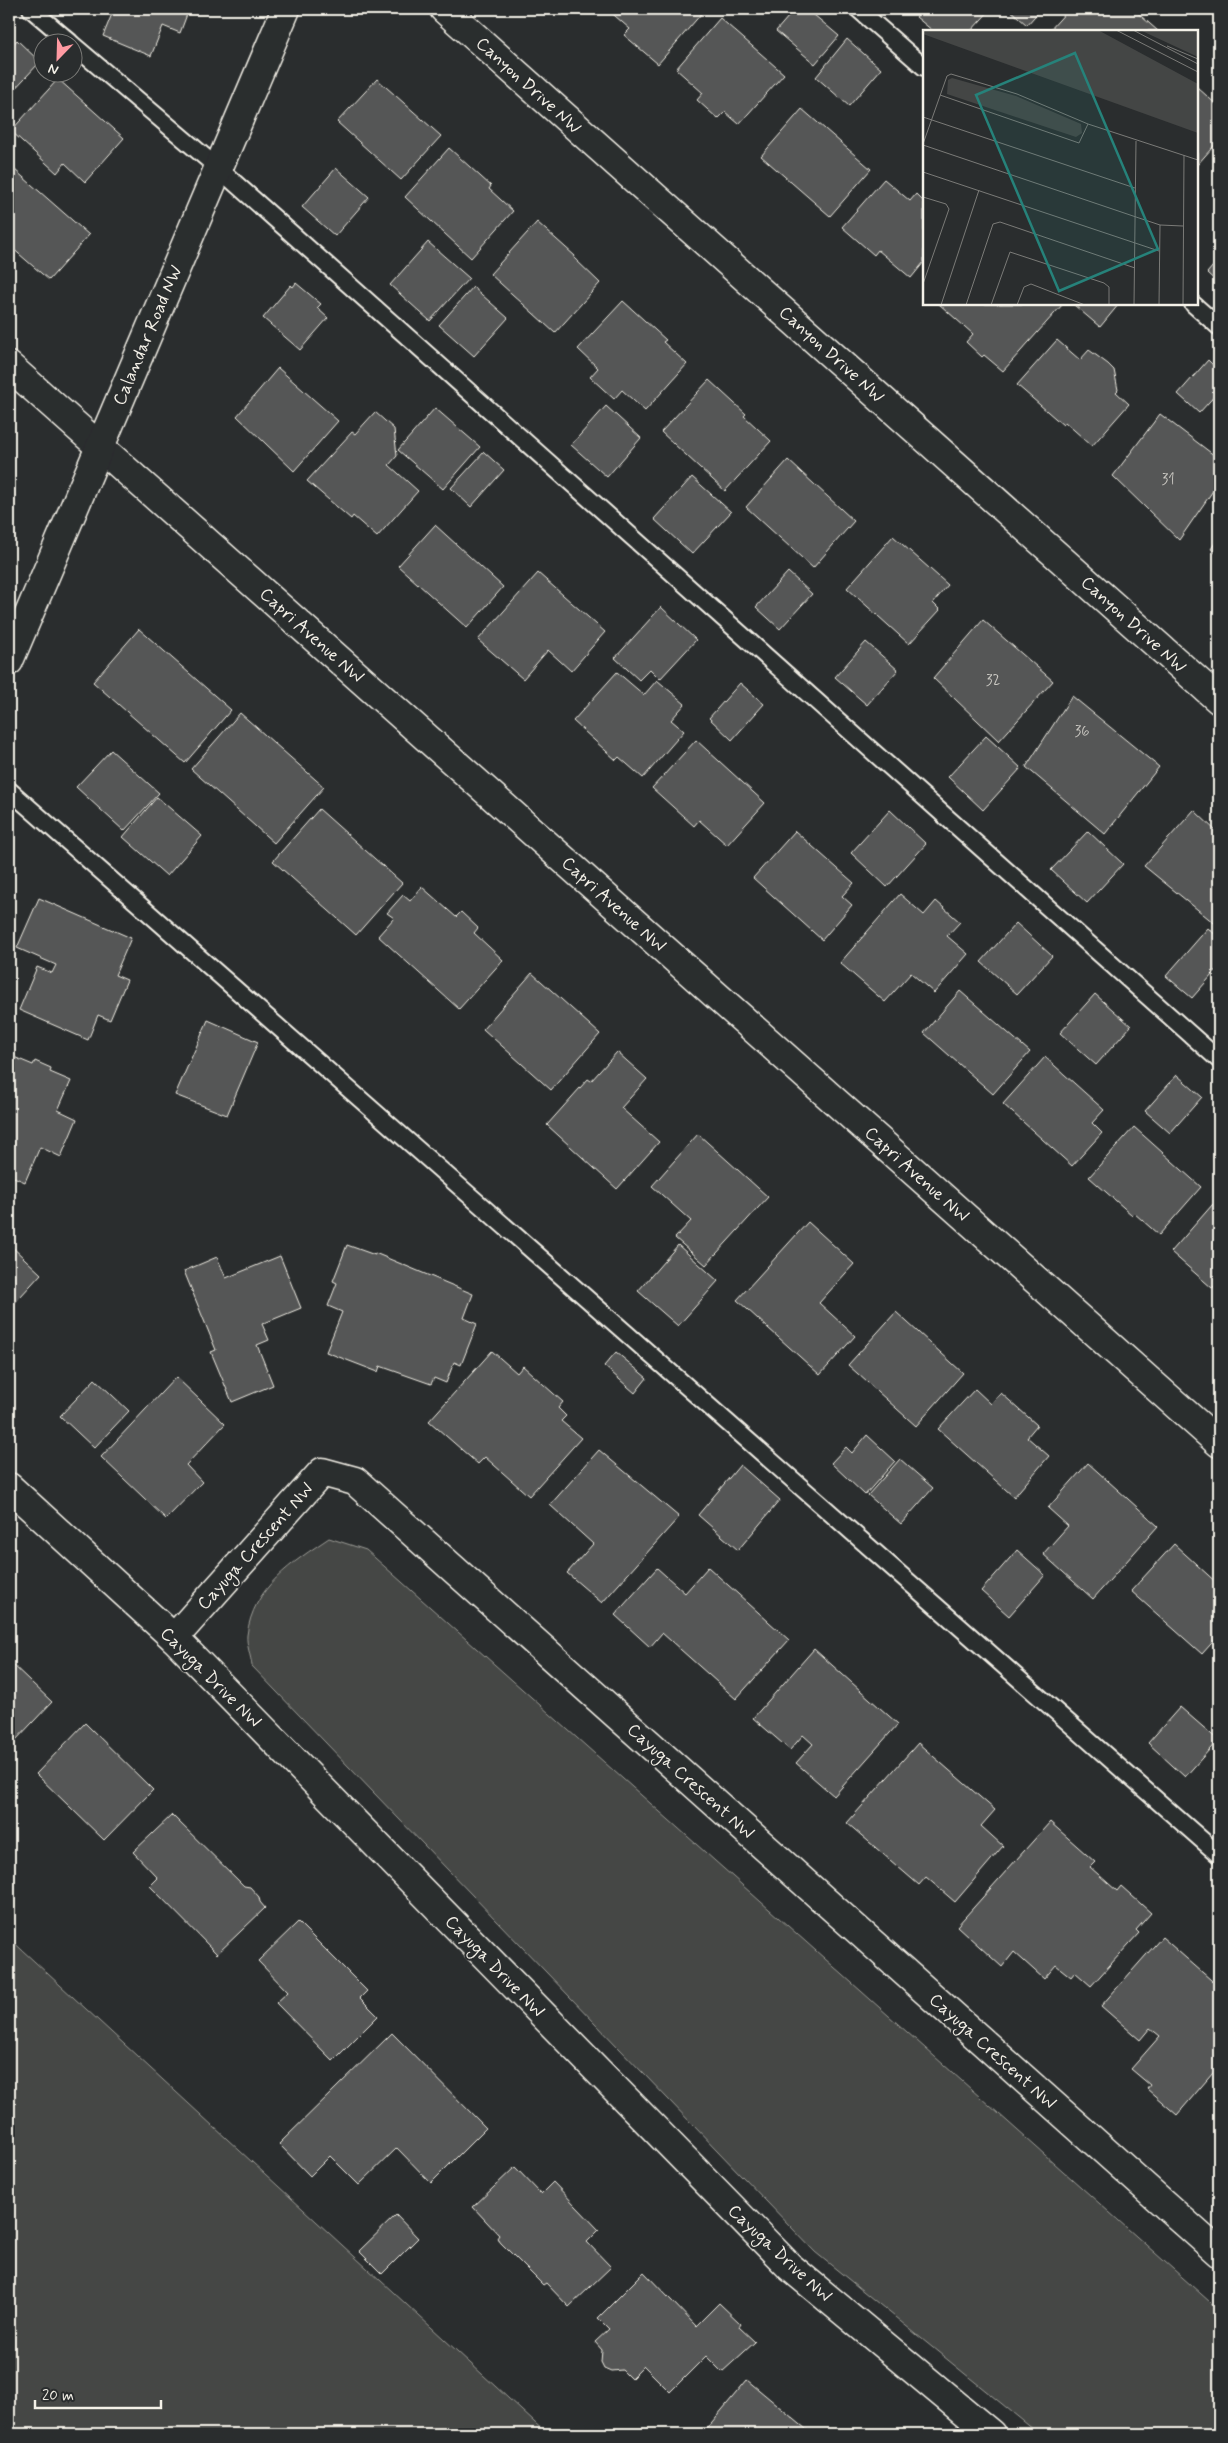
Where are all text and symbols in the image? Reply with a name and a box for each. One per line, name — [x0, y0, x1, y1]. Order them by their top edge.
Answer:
inset map — [923, 30, 1198, 305]
north arrow — [32, 32, 82, 82]
street label: Canyon Drive NW — [470, 32, 586, 140]
text: N — [46, 59, 61, 79]
street label: Calandar Road NW — [108, 262, 188, 409]
street label: Canyon Drive NW — [773, 301, 889, 409]
house number: 31 — [1161, 470, 1175, 490]
street label: Canyon Drive NW — [1075, 571, 1191, 679]
street label: Capri Avenue NW — [254, 582, 369, 689]
house number: 32 — [986, 671, 1000, 691]
house number: 36 — [1074, 722, 1090, 742]
street label: Capri Avenue NW — [556, 851, 671, 958]
street label: Capri Avenue NW — [859, 1121, 974, 1228]
street label: Cayuga Crescent NW — [192, 1478, 320, 1616]
street label: Cayuga Drive NW — [154, 1622, 266, 1734]
street label: Cayuga Crescent NW — [621, 1718, 759, 1846]
street label: Cayuga Drive NW — [438, 1910, 549, 2024]
street label: Cayuga Crescent NW — [923, 1988, 1061, 2116]
street label: Cayuga Drive NW — [722, 2199, 836, 2309]
scale bar — [35, 2378, 161, 2410]
text: 20 m — [42, 2386, 74, 2406]

